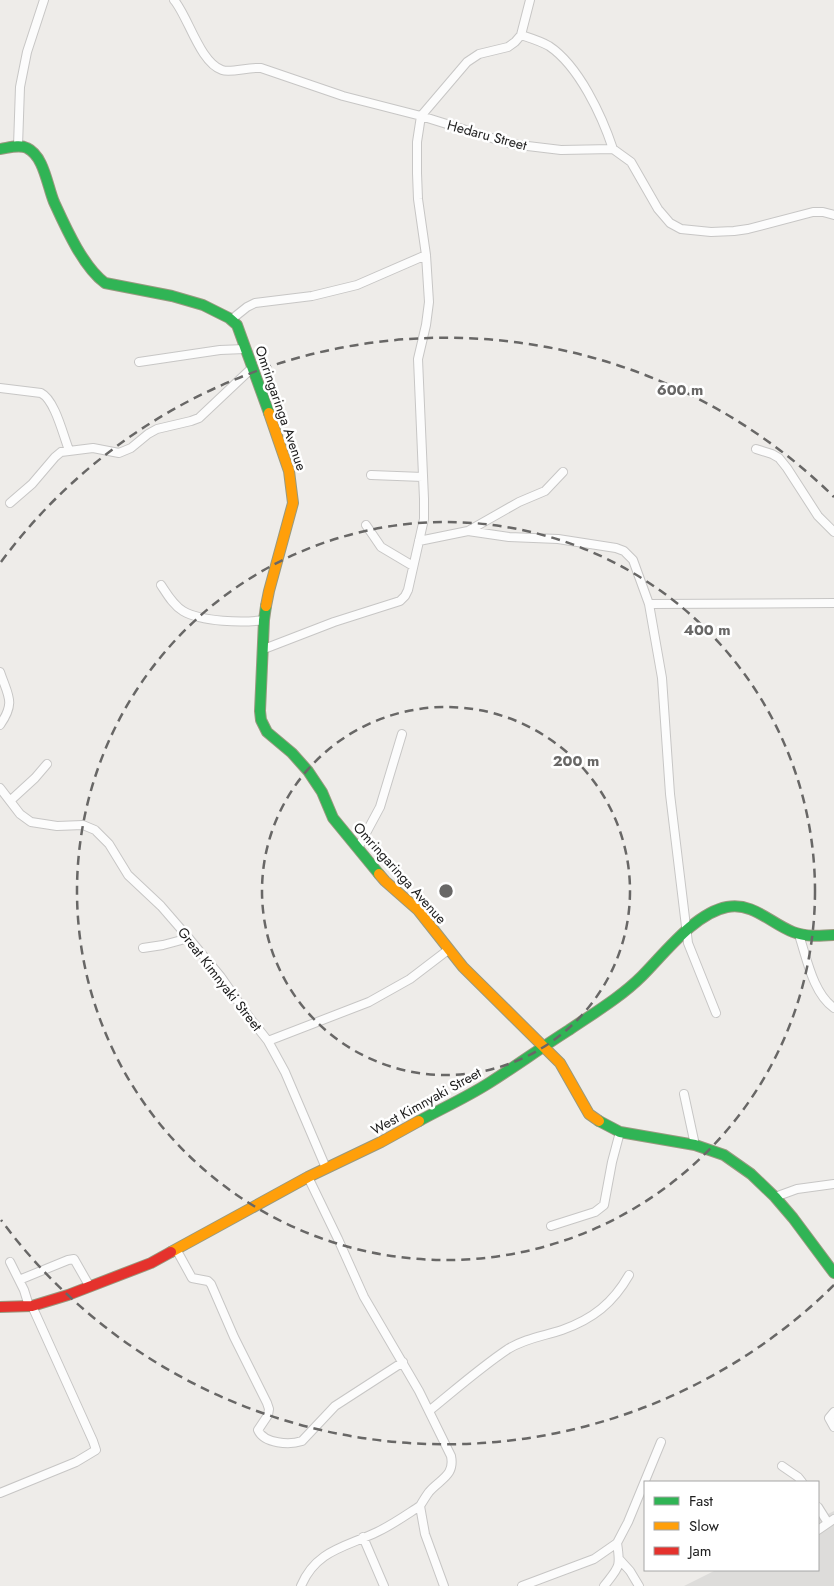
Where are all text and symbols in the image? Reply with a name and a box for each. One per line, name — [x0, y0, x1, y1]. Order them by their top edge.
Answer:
street label: Hedaru Street — [445, 115, 530, 155]
street label: Omringaringa Avenue — [250, 343, 312, 473]
text: 600 m — [657, 379, 703, 401]
text: 400 m — [683, 619, 731, 641]
text: 200 m — [553, 750, 599, 772]
street label: Omringaringa Avenue — [349, 818, 451, 928]
centre of rings — [437, 882, 455, 900]
street label: Great Kimnyaki Street — [173, 923, 267, 1036]
street label: West Kimnyaki Street — [367, 1062, 485, 1140]
legend — [644, 1481, 819, 1571]
text: Fast — [689, 1490, 713, 1512]
text: Slow — [689, 1515, 720, 1537]
text: Jam — [687, 1540, 712, 1562]

